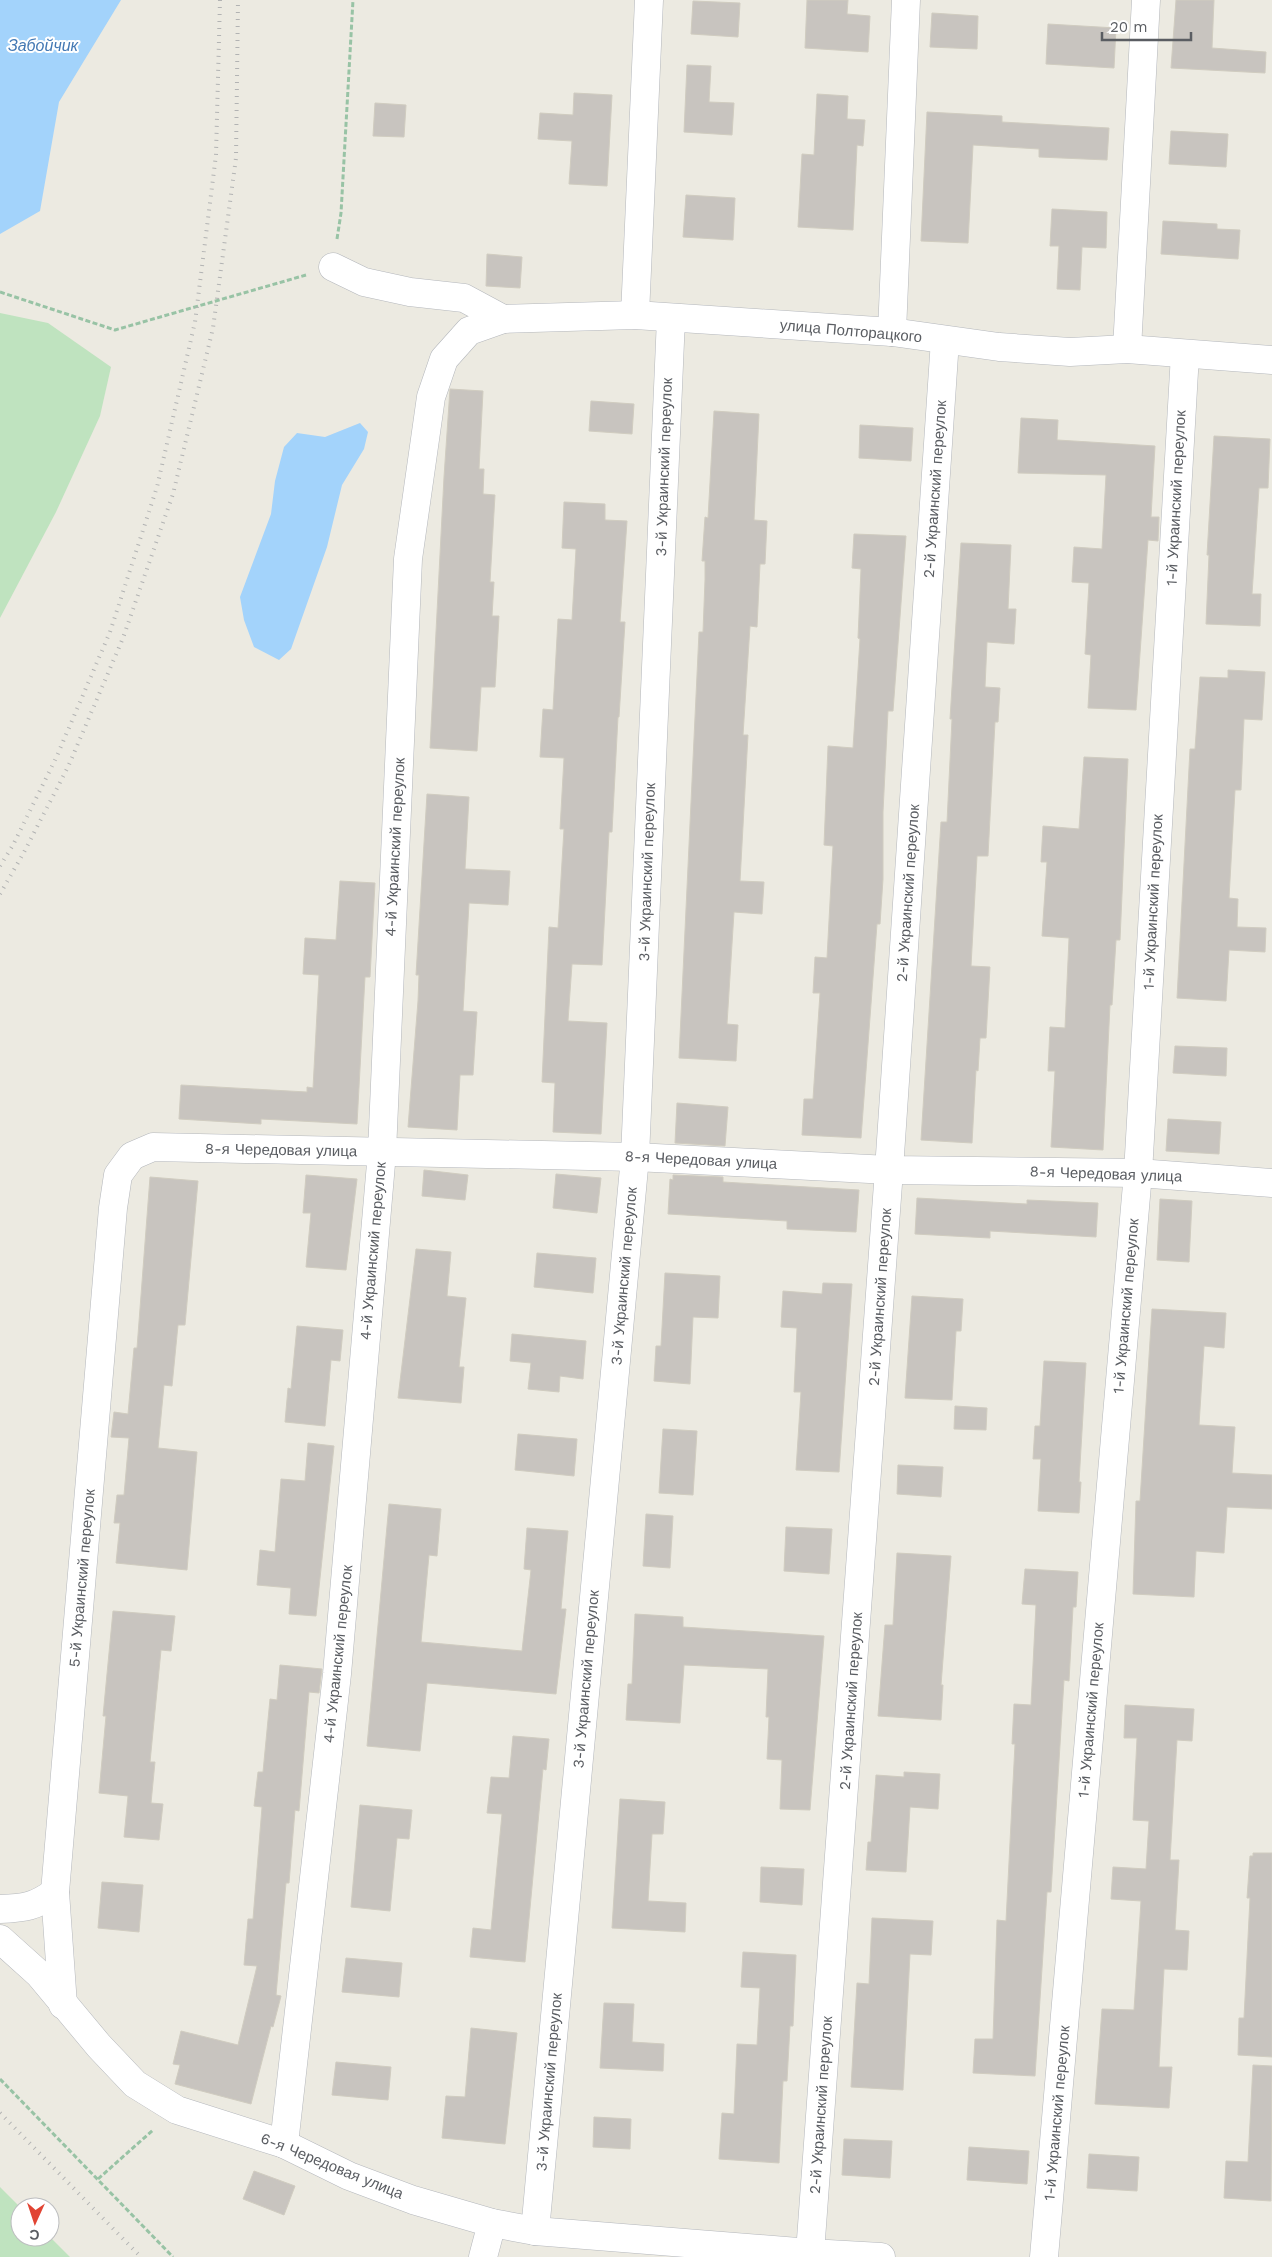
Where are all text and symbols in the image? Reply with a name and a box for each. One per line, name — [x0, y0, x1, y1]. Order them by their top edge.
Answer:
scale bar — [1102, 10, 1191, 42]
text: 20 m — [1110, 18, 1148, 36]
water label: Забойчик — [8, 36, 80, 55]
street label: улица Полторацкого — [779, 316, 923, 346]
street label: 3-й Украинский переулок — [652, 377, 676, 557]
street label: 2-й Украинский переулок — [920, 399, 950, 579]
street label: 1-й Украинский переулок — [1162, 409, 1190, 586]
street label: 4-й Украинский переулок — [381, 757, 409, 937]
street label: 3-й Украинский переулок — [635, 782, 659, 962]
street label: 2-й Украинский переулок — [893, 803, 923, 983]
street label: 1-й Украинский переулок — [1139, 813, 1167, 990]
street label: 8-я Чередовая улица — [205, 1140, 358, 1160]
street label: 8-я Чередовая улица — [624, 1147, 778, 1173]
street label: 4-й Украинский переулок — [356, 1161, 390, 1341]
street label: 8-я Чередовая улица — [1029, 1162, 1183, 1186]
street label: 3-й Украинский переулок — [607, 1186, 641, 1366]
street label: 2-й Украинский переулок — [865, 1207, 895, 1387]
street label: 1-й Украинский переулок — [1109, 1217, 1143, 1394]
street label: 5-й Украинский переулок — [65, 1488, 99, 1668]
street label: 4-й Украинский переулок — [320, 1564, 356, 1744]
street label: 3-й Украинский переулок — [569, 1589, 603, 1769]
street label: 2-й Украинский переулок — [836, 1611, 866, 1791]
street label: 1-й Украинский переулок — [1074, 1621, 1108, 1798]
street label: 3-й Украинский переулок — [532, 1992, 566, 2172]
street label: 2-й Украинский переулок — [806, 2015, 836, 2195]
street label: 1-й Украинский переулок — [1040, 2024, 1074, 2201]
street label: 6-я Чередовая улица — [258, 2129, 407, 2203]
north arrow — [10, 2197, 60, 2247]
text: С — [29, 2227, 40, 2243]

